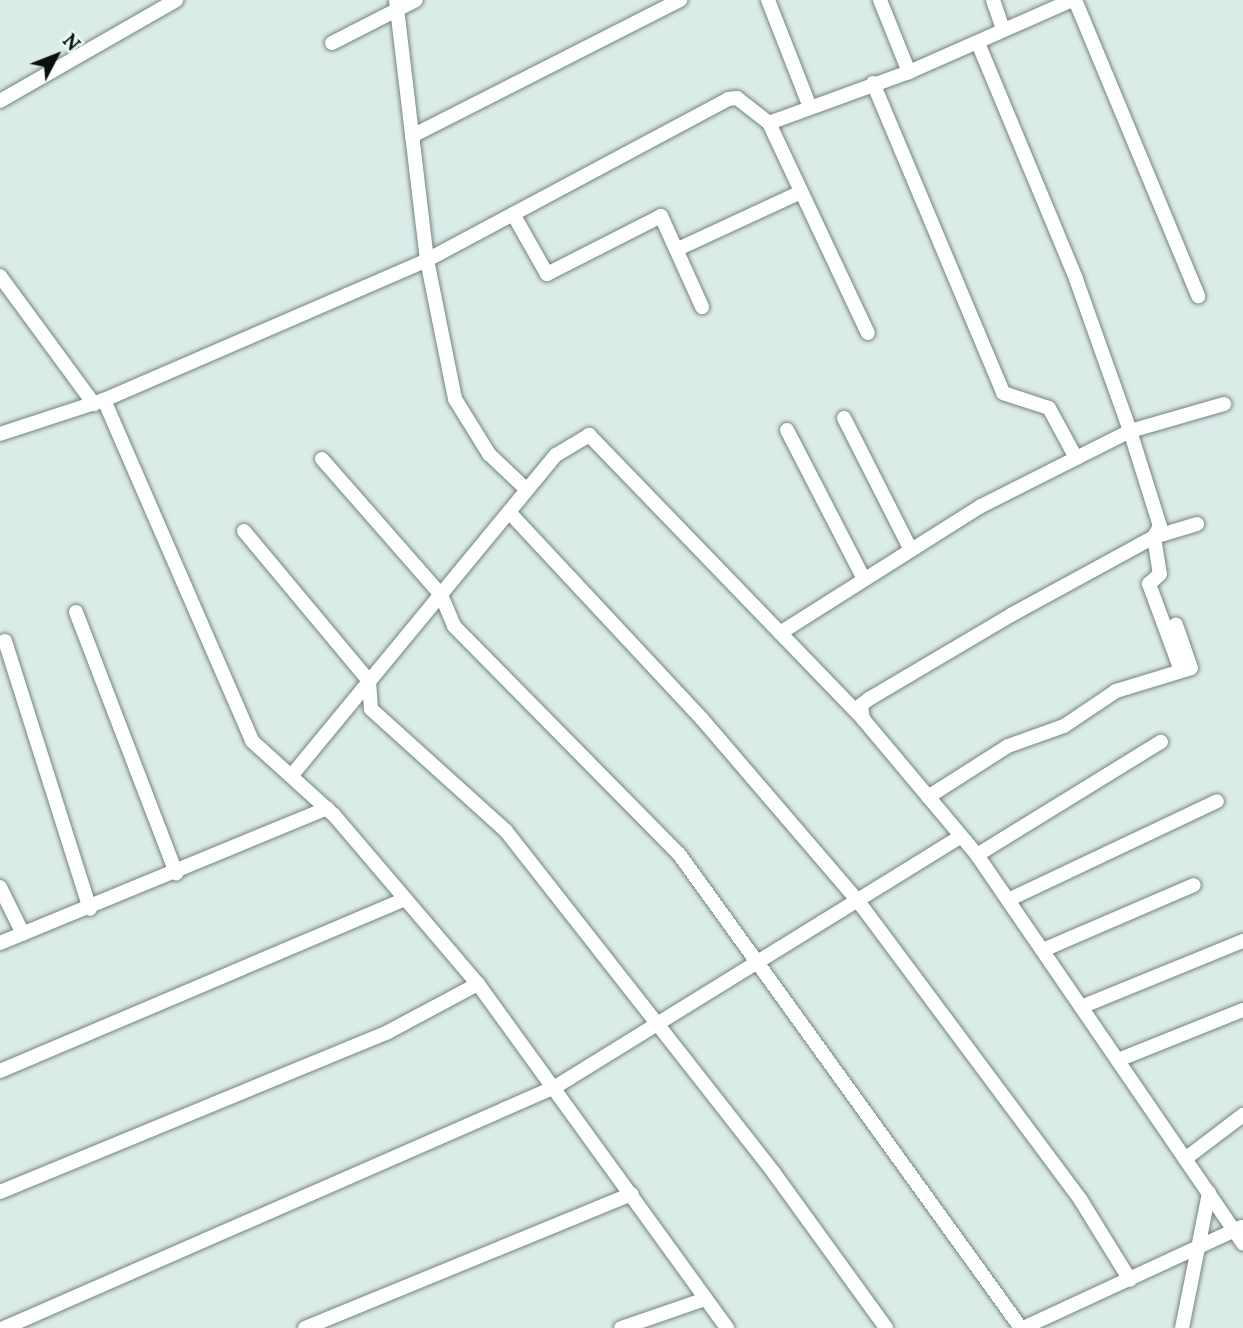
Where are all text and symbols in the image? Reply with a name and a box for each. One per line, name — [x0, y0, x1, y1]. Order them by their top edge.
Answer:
north arrow — [21, 21, 91, 91]
text: N — [58, 28, 85, 55]

